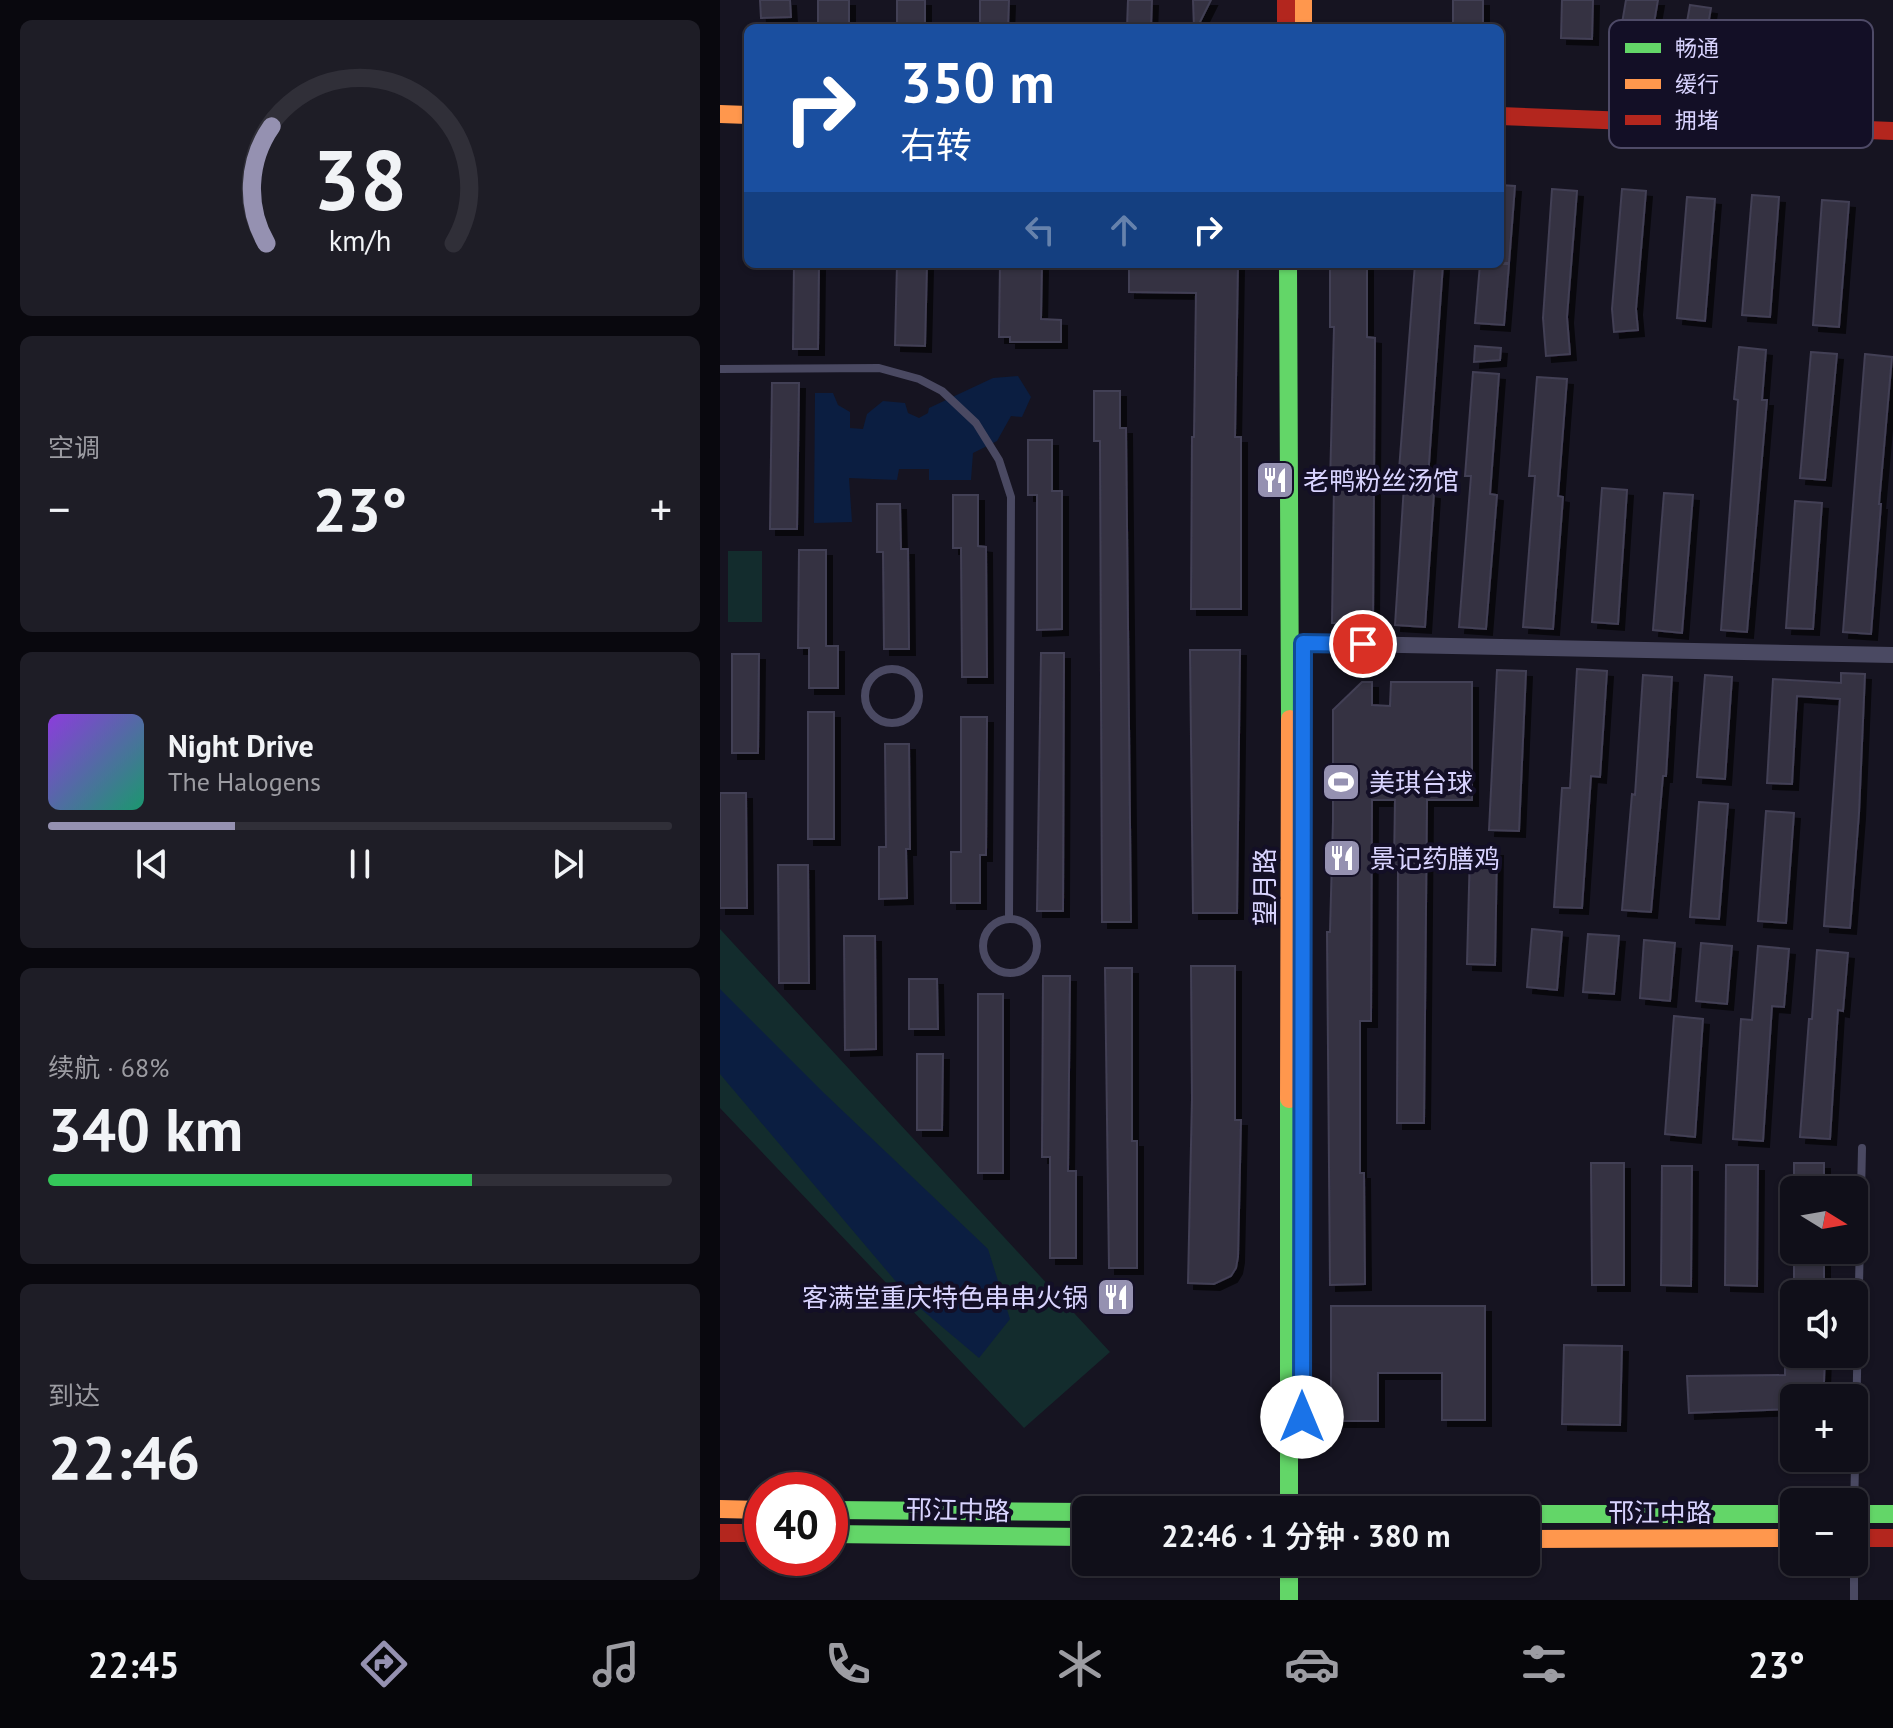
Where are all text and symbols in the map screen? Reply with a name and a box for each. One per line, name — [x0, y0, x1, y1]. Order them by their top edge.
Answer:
legend — [1609, 20, 1873, 148]
text: 畅通 — [1675, 34, 1719, 62]
text: 350 m — [900, 46, 1055, 118]
icon: right — [768, 56, 872, 160]
text: 缓行 — [1675, 70, 1719, 98]
text: 拥堵 — [1675, 106, 1719, 134]
text: 右转 — [900, 121, 972, 168]
text: 38 — [313, 125, 407, 233]
icon: left — [1018, 208, 1062, 252]
icon: ahead — [1102, 208, 1146, 252]
icon: right — [1186, 208, 1230, 252]
text: km/h — [329, 222, 391, 259]
text: 空调 — [48, 431, 100, 464]
restaurant icon: 老鸭粉丝汤馆 — [1254, 459, 1296, 501]
place label: 老鸭粉丝汤馆 — [1303, 464, 1459, 497]
text: 23° — [313, 470, 407, 548]
text: − — [48, 480, 70, 537]
text: + — [650, 480, 672, 537]
pin — [1329, 610, 1397, 678]
icon: arrive — [1341, 622, 1385, 666]
text: Night Drive — [168, 726, 314, 765]
sports icon: 美琪台球 — [1320, 761, 1362, 803]
text: The Halogens — [168, 765, 321, 798]
place label: 美琪台球 — [1369, 766, 1473, 799]
restaurant icon: 景记药膳鸡 — [1321, 837, 1363, 879]
icon: previous — [130, 842, 174, 886]
icon: pause — [338, 842, 382, 886]
icon: next — [546, 842, 590, 886]
place label: 景记药膳鸡 — [1370, 842, 1500, 875]
street label: 望月路 — [1248, 848, 1281, 926]
text: 续航 · 68% — [48, 1051, 169, 1084]
text: 340 km — [48, 1090, 243, 1168]
north arrow — [1780, 1176, 1868, 1264]
map controls — [1780, 1176, 1868, 1576]
restaurant icon: 客满堂重庆特色串串火锅 — [1095, 1276, 1137, 1318]
button: sound — [1780, 1280, 1868, 1368]
place label: 客满堂重庆特色串串火锅 — [802, 1281, 1088, 1314]
position arrow — [1260, 1375, 1344, 1459]
text: 到达 — [48, 1379, 100, 1412]
button: + — [1780, 1384, 1868, 1472]
text: 22:46 — [48, 1418, 200, 1496]
speed limit sign: 40 — [744, 1472, 848, 1576]
button: − — [1780, 1488, 1868, 1576]
street label: 邗江中路 — [906, 1493, 1010, 1527]
street label: 邗江中路 — [1608, 1496, 1712, 1529]
text: 22:46 · 1 分钟 · 380 m — [1161, 1516, 1451, 1555]
icon: directions — [356, 1636, 412, 1692]
icon: music — [588, 1636, 644, 1692]
icon: phone — [820, 1636, 876, 1692]
icon: climate — [1052, 1636, 1108, 1692]
icon: car — [1284, 1636, 1340, 1692]
icon: filters — [1516, 1636, 1572, 1692]
text: 22:45 — [88, 1641, 179, 1688]
text: 23° — [1748, 1641, 1805, 1688]

